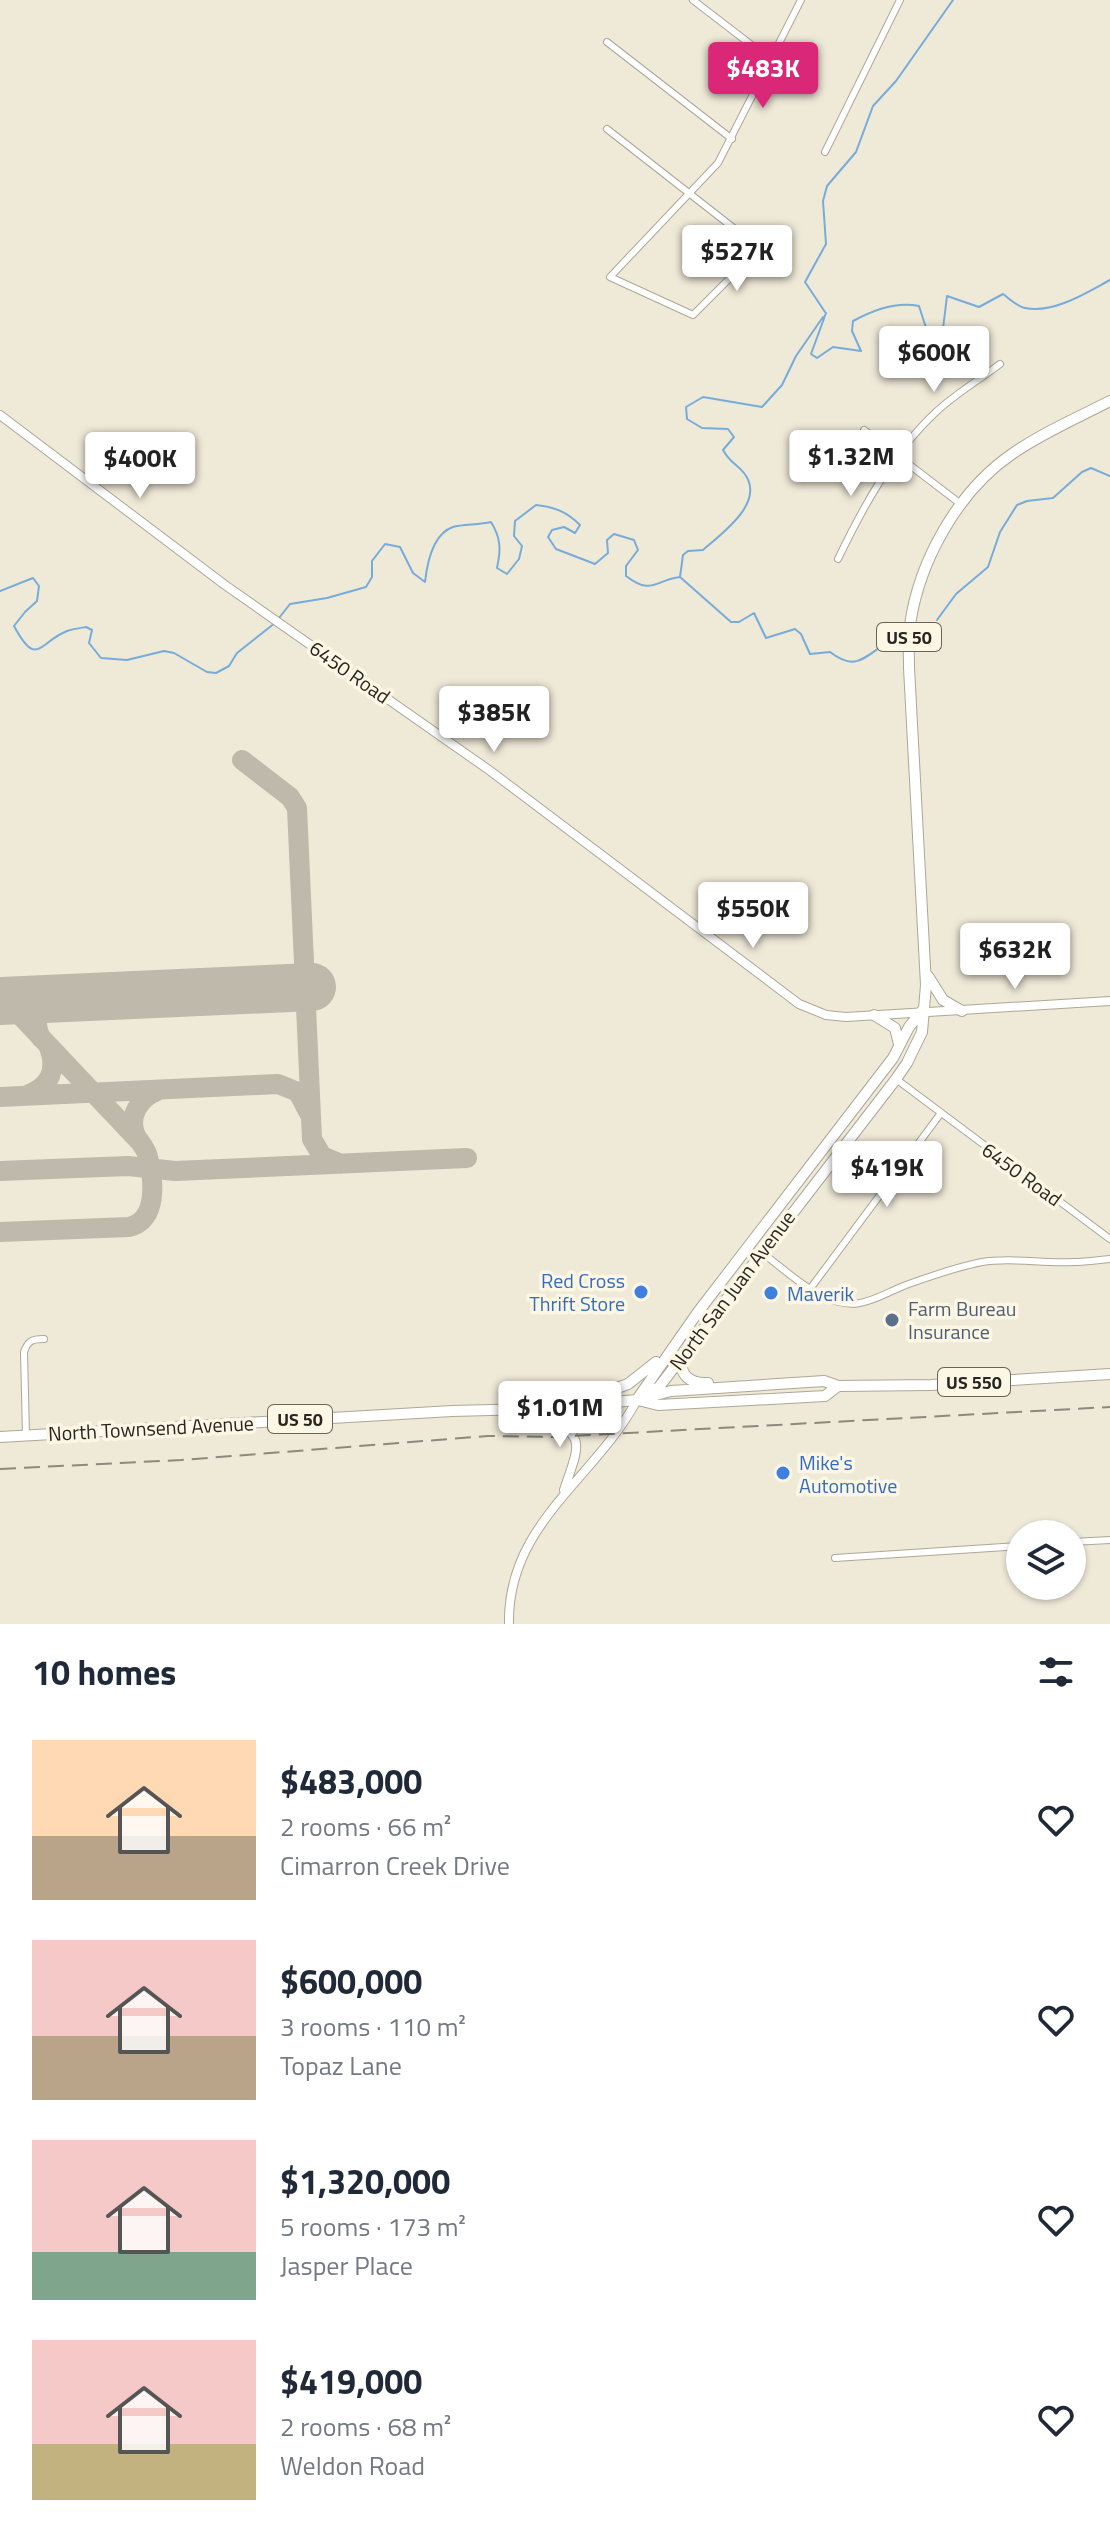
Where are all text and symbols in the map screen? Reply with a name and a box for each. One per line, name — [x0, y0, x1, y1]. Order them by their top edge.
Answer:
pin: $483K — [707, 42, 819, 110]
text: $483K — [726, 48, 800, 87]
pin: $527K — [681, 225, 793, 293]
text: $527K — [700, 231, 774, 270]
pin: $600K — [878, 326, 990, 394]
text: $600K — [897, 332, 971, 371]
pin: $1.32M — [786, 430, 916, 498]
pin: $400K — [84, 432, 196, 500]
text: $1.32M — [807, 436, 895, 475]
text: $400K — [103, 438, 177, 477]
road number: US 50 — [877, 623, 941, 651]
street label: 6450 Road — [303, 633, 397, 711]
pin: $385K — [438, 686, 550, 754]
text: $385K — [457, 692, 531, 731]
pin: $550K — [697, 882, 809, 950]
text: $550K — [716, 888, 790, 927]
pin: $632K — [959, 923, 1071, 991]
text: $632K — [978, 929, 1052, 968]
street label: 6450 Road — [975, 1134, 1069, 1214]
pin: $419K — [831, 1141, 943, 1209]
text: $419K — [850, 1147, 924, 1186]
street label: North San Juan Avenue — [661, 1204, 803, 1376]
place label: Red Cross Thrift Store — [529, 1265, 625, 1319]
place label: Maverik — [787, 1278, 855, 1309]
marker: Red Cross Thrift Store — [632, 1283, 650, 1301]
marker: Maverik — [762, 1284, 780, 1302]
place label: Farm Bureau Insurance — [908, 1293, 1016, 1347]
marker: Farm Bureau Insurance — [883, 1311, 901, 1329]
road number: US 550 — [938, 1368, 1010, 1396]
pin: $1.01M — [495, 1381, 625, 1449]
text: $1.01M — [516, 1387, 604, 1426]
road number: US 50 — [268, 1405, 332, 1433]
street label: North Townsend Avenue — [47, 1407, 255, 1449]
place label: Mike's Automotive — [799, 1447, 897, 1501]
marker: Mike's Automotive — [774, 1464, 792, 1482]
map controls — [1006, 1520, 1086, 1600]
button: layers — [1006, 1520, 1086, 1600]
text: 10 homes — [32, 1646, 176, 1698]
icon: filters — [1034, 1650, 1078, 1694]
text: $483,000 — [280, 1755, 422, 1807]
icon: home — [96, 1772, 192, 1868]
icon: heart — [1034, 1798, 1078, 1842]
text: 2 rooms · 66 m² — [280, 1807, 451, 1846]
text: Cimarron Creek Drive — [280, 1846, 510, 1885]
text: $600,000 — [280, 1955, 422, 2007]
icon: home — [96, 1972, 192, 2068]
icon: heart — [1034, 1998, 1078, 2042]
text: 3 rooms · 110 m² — [280, 2007, 466, 2046]
text: Topaz Lane — [280, 2046, 402, 2085]
text: $1,320,000 — [280, 2155, 450, 2207]
icon: home — [96, 2172, 192, 2268]
icon: heart — [1034, 2198, 1078, 2242]
text: 5 rooms · 173 m² — [280, 2207, 466, 2246]
text: Jasper Place — [280, 2246, 413, 2285]
text: $419,000 — [280, 2355, 422, 2407]
icon: home — [96, 2372, 192, 2468]
icon: heart — [1034, 2398, 1078, 2442]
text: 2 rooms · 68 m² — [280, 2407, 451, 2446]
text: Weldon Road — [280, 2446, 425, 2485]

